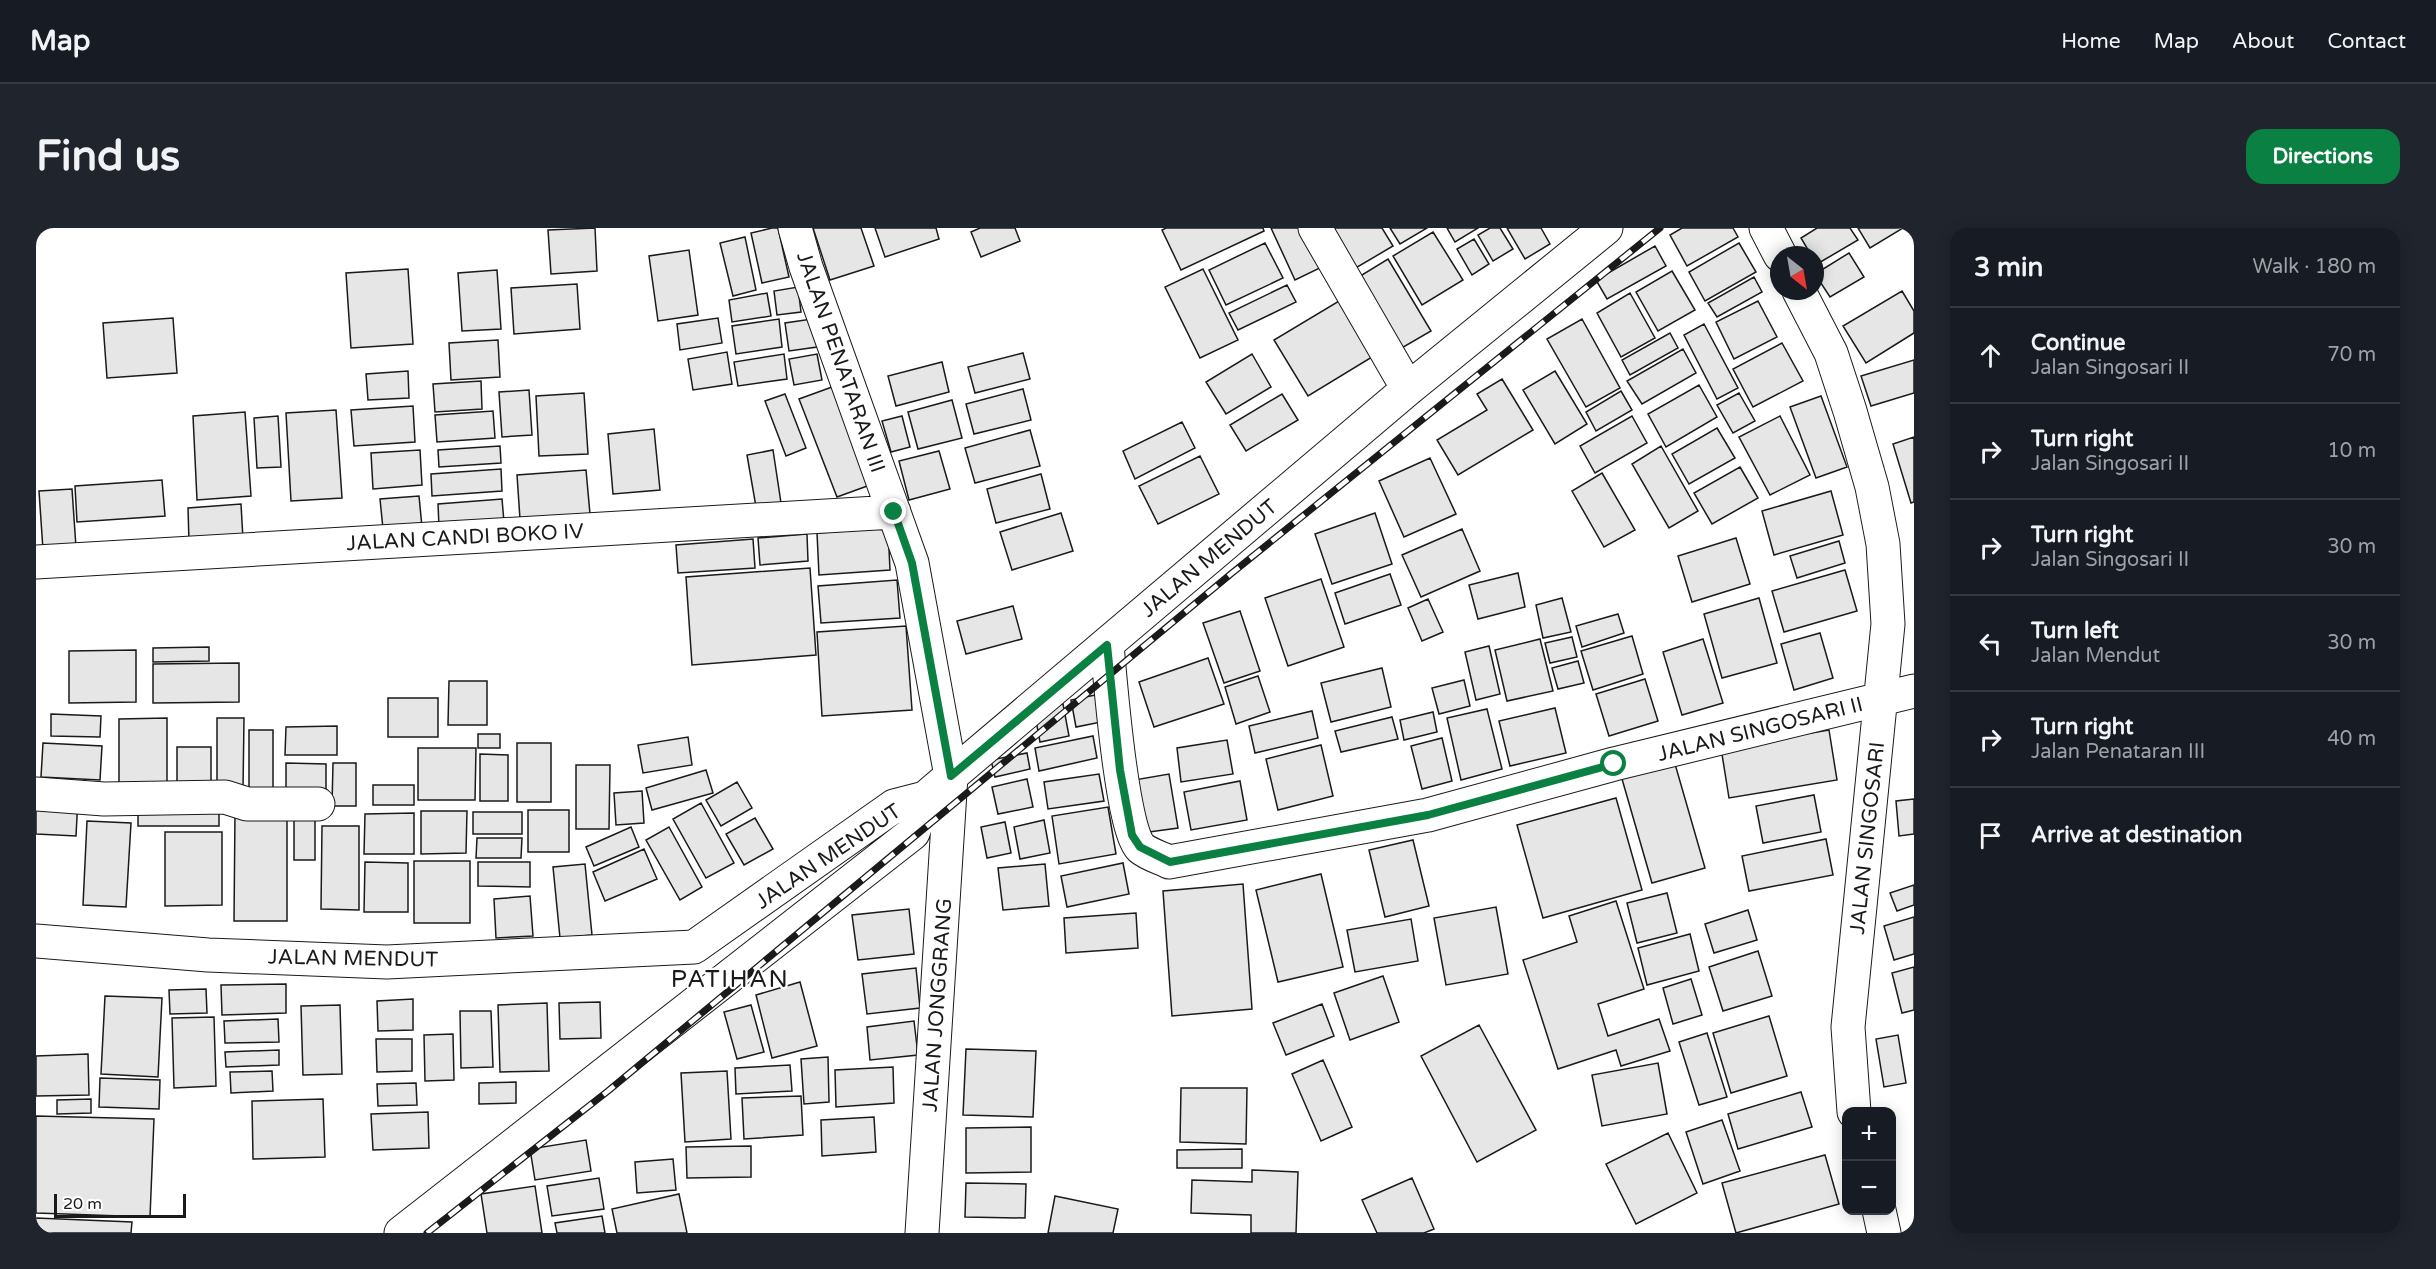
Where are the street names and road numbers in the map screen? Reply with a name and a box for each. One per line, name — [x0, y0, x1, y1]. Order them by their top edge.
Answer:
street label: JALAN PENATARAN III — [791, 248, 890, 476]
street label: JALAN MENDUT — [1136, 494, 1283, 623]
street label: JALAN CANDI BOKO IV — [346, 519, 585, 556]
street label: JALAN SINGOSARI II — [1655, 692, 1865, 767]
street label: JALAN SINGOSARI — [1845, 741, 1890, 936]
street label: JALAN MENDUT — [751, 798, 906, 914]
street label: JALAN JONGGRANG — [918, 897, 957, 1113]
street label: JALAN MENDUT — [268, 945, 438, 972]

